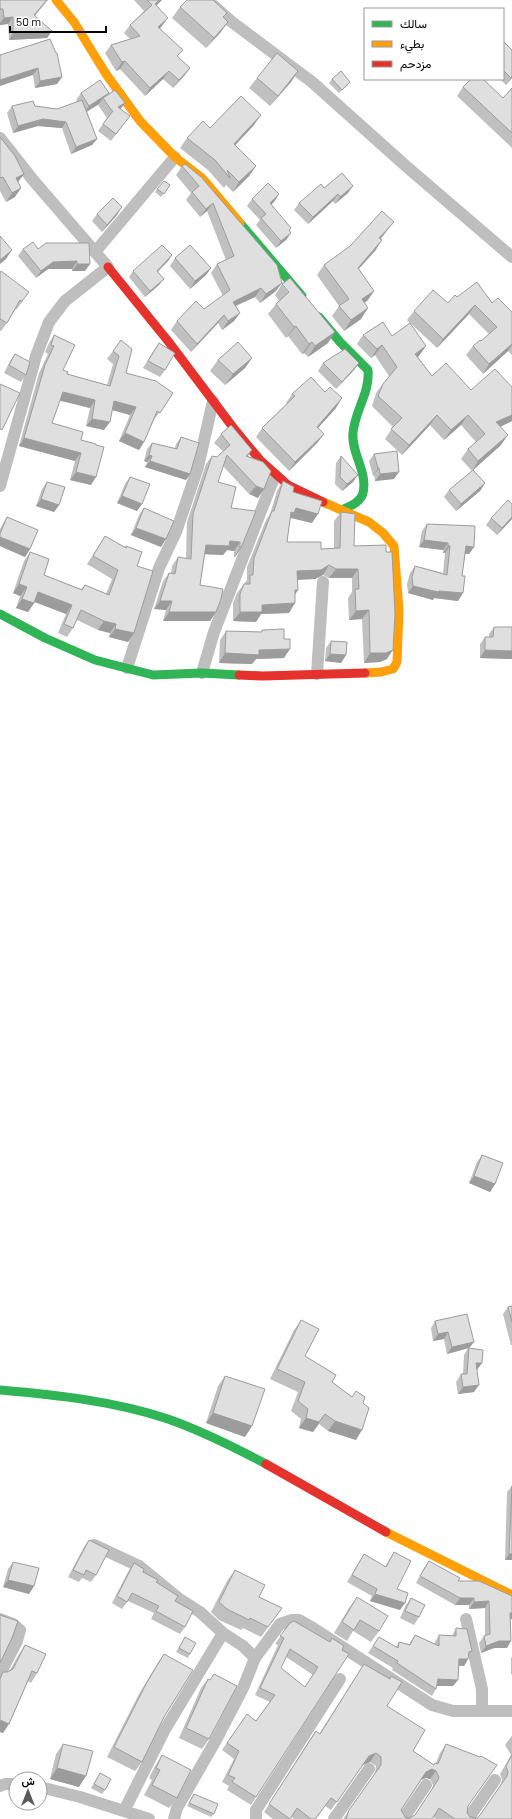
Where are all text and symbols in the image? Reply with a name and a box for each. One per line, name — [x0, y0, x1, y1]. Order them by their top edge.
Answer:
scale bar — [10, 8, 106, 34]
legend — [364, 8, 504, 80]
text: 50 m — [16, 14, 41, 28]
text: سالك — [400, 16, 427, 30]
text: بطيء — [400, 36, 424, 54]
text: مزدحم — [400, 56, 431, 72]
north arrow — [8, 1771, 48, 1811]
text: ش — [21, 1774, 35, 1788]

